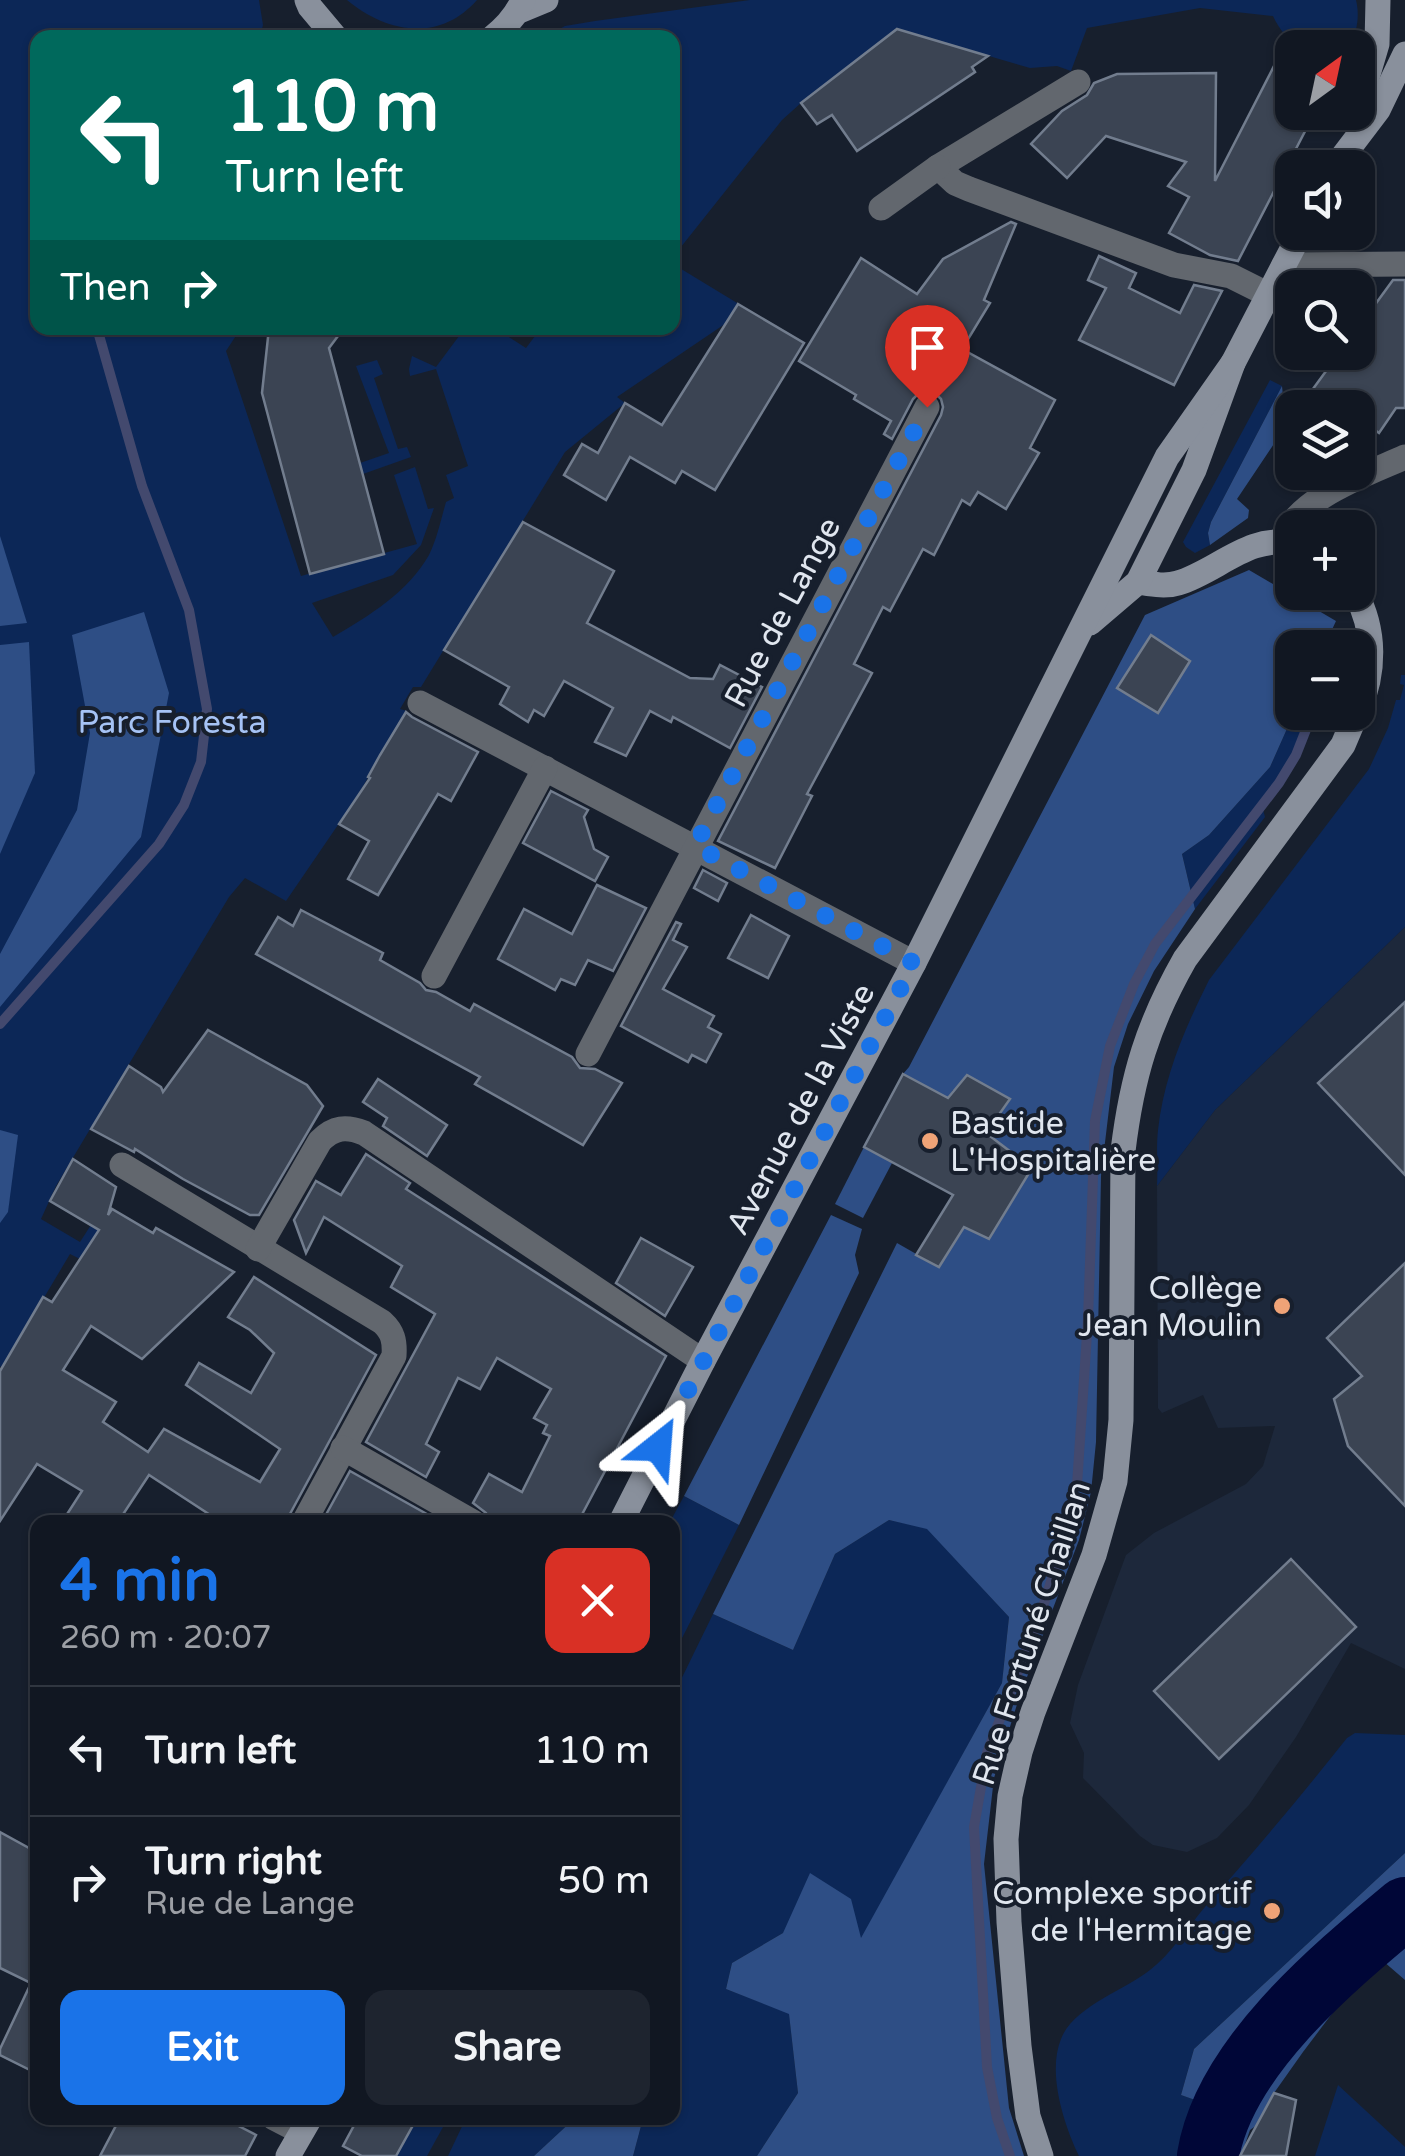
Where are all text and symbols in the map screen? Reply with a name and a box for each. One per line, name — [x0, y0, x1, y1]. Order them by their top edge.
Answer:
north arrow — [1275, 30, 1375, 130]
map controls — [1275, 30, 1375, 730]
text: 110 m — [225, 66, 439, 150]
icon: left — [60, 70, 190, 200]
button: sound — [1275, 150, 1375, 250]
text: Turn left — [225, 151, 404, 205]
icon: right — [171, 260, 226, 315]
text: Then — [60, 265, 151, 311]
button: search — [1275, 270, 1375, 370]
pin — [885, 305, 970, 408]
icon: arrive — [900, 320, 955, 375]
button: layers — [1275, 390, 1375, 490]
button: + — [1275, 510, 1375, 610]
street label: Rue de Lange — [717, 511, 849, 714]
button: − — [1275, 630, 1375, 730]
park label: Parc Foresta — [78, 704, 266, 742]
street label: Avenue de la Viste — [719, 977, 883, 1242]
place label: Bastide L'Hospitalière — [950, 1105, 1156, 1180]
marker: Bastide L'Hospitalière — [919, 1130, 941, 1152]
place label: Collège Jean Moulin — [1078, 1270, 1262, 1345]
marker: Collège Jean Moulin — [1271, 1295, 1293, 1317]
position arrow — [606, 1395, 710, 1499]
street label: Rue Fortuné Chaillan — [965, 1477, 1099, 1790]
text: 4 min — [60, 1545, 220, 1617]
button: close — [545, 1548, 650, 1653]
text: 260 m · 20:07 — [60, 1619, 272, 1657]
icon: left — [60, 1724, 115, 1779]
text: Turn left — [145, 1728, 296, 1774]
text: 110 m — [534, 1728, 650, 1774]
text: Turn right — [145, 1839, 322, 1885]
icon: right — [60, 1854, 115, 1909]
text: 50 m — [558, 1858, 650, 1904]
place label: Complexe sportif de l'Hermitage — [992, 1875, 1253, 1950]
text: Rue de Lange — [145, 1885, 355, 1923]
marker: Complexe sportif de l'Hermitage — [1261, 1900, 1283, 1922]
button: Exit — [60, 1990, 345, 2105]
button: Share — [365, 1990, 650, 2105]

